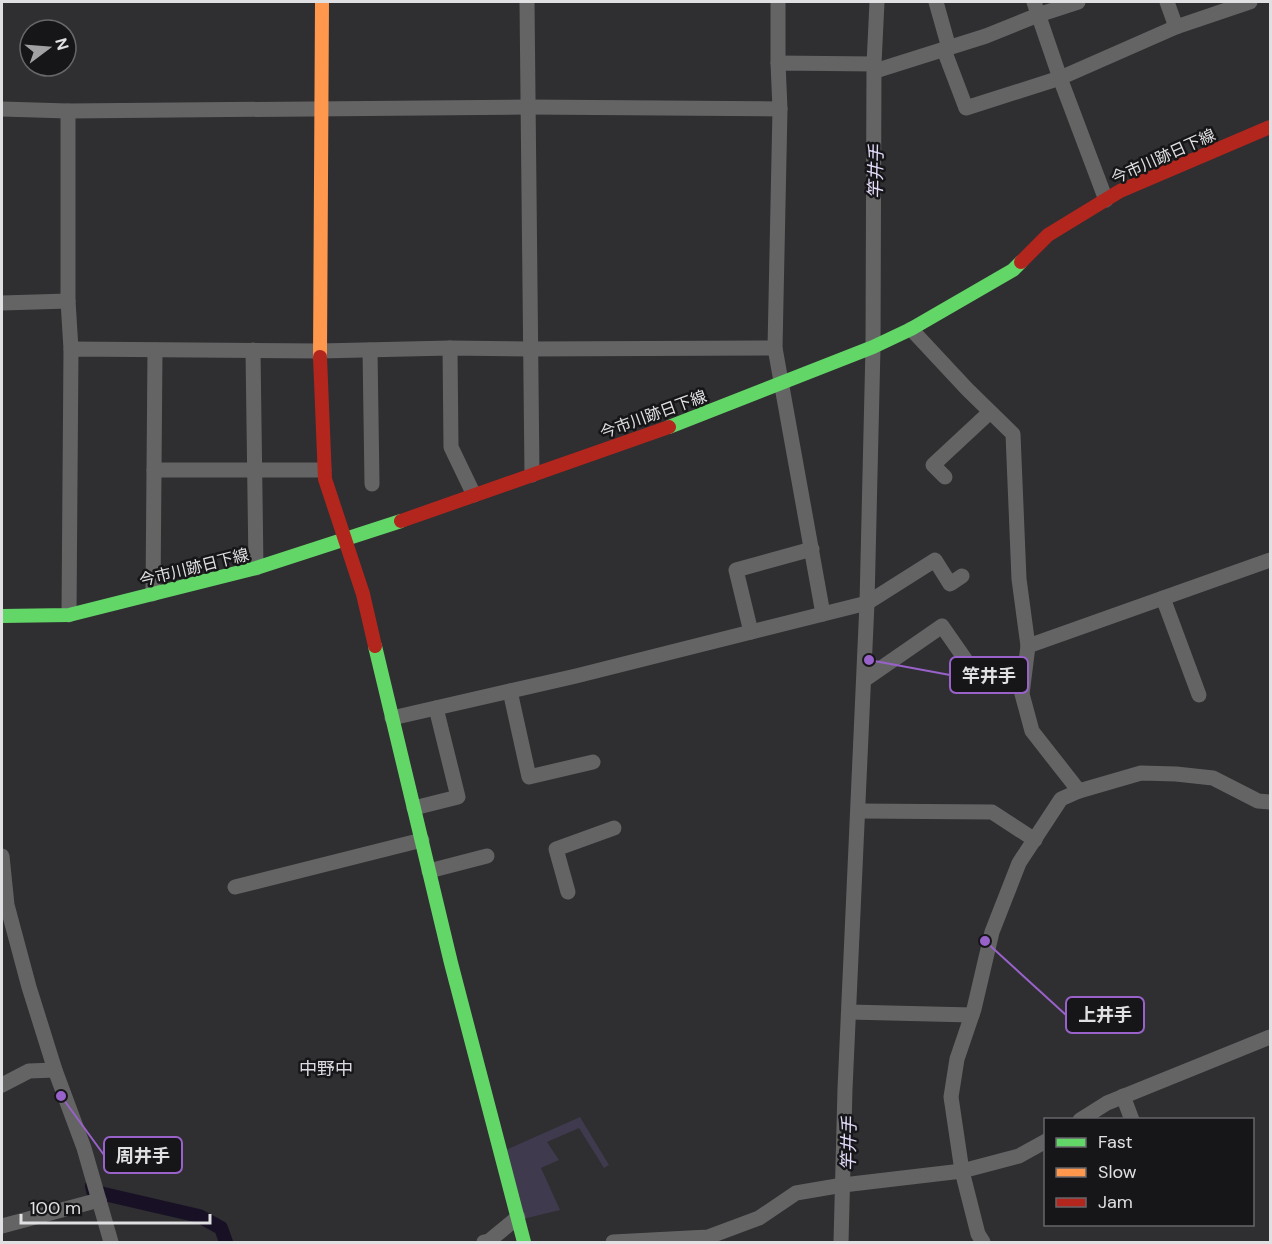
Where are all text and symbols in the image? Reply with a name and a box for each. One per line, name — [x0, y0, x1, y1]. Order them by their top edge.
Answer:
north arrow — [18, 18, 78, 78]
text: N — [50, 35, 74, 53]
street label: 今市川跡日下線 — [1108, 124, 1219, 189]
water label: 竿井手 — [864, 144, 888, 199]
street label: 今市川跡日下線 — [597, 385, 709, 443]
street label: 今市川跡日下線 — [137, 544, 251, 591]
callout: 竿井手 — [950, 657, 1028, 693]
text: 竿井手 — [962, 664, 1016, 688]
callout: 上井手 — [1066, 997, 1144, 1033]
text: 上井手 — [1078, 1003, 1132, 1027]
district label: 中野中 — [299, 1057, 353, 1081]
water label: 竿井手 — [837, 1116, 861, 1171]
legend — [1044, 1118, 1254, 1226]
text: Fast — [1098, 1130, 1133, 1154]
callout: 周井手 — [104, 1137, 182, 1173]
text: 周井手 — [116, 1144, 170, 1168]
text: Slow — [1098, 1160, 1137, 1184]
scale bar — [21, 1187, 210, 1225]
text: Jam — [1098, 1190, 1133, 1214]
text: 100 m — [30, 1196, 81, 1220]

